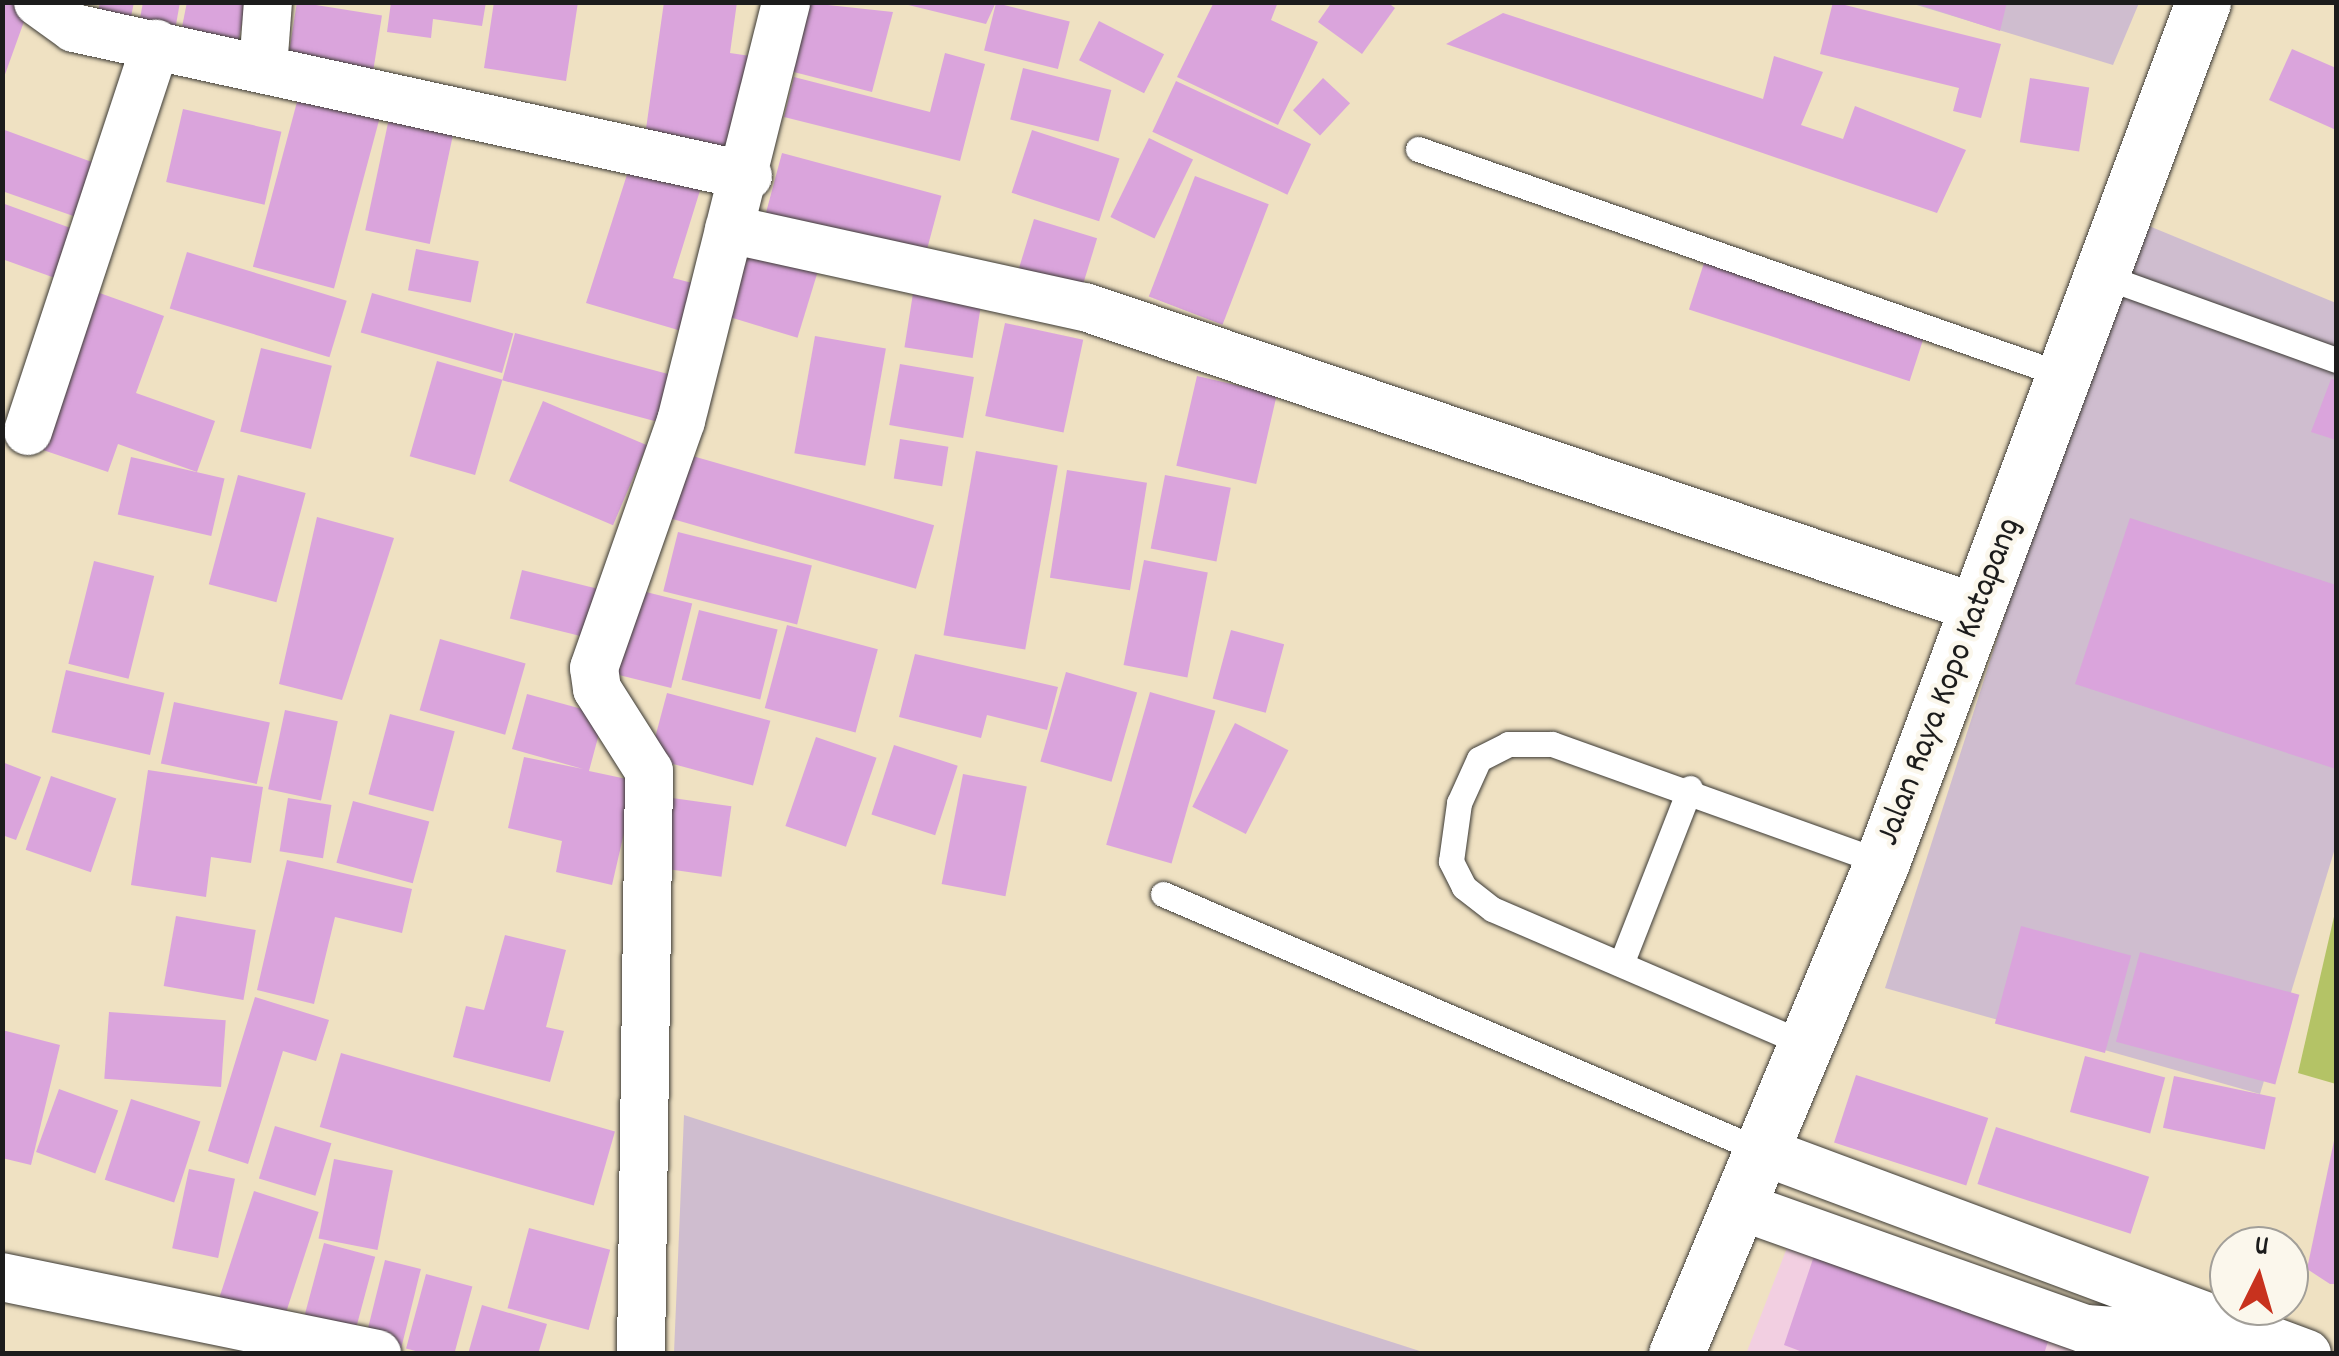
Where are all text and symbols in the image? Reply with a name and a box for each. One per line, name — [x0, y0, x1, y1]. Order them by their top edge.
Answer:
street label: Jalan Raya Kopo Katapang — [1868, 512, 2032, 852]
north arrow — [2209, 1226, 2309, 1326]
text: U — [2253, 1228, 2270, 1269]

